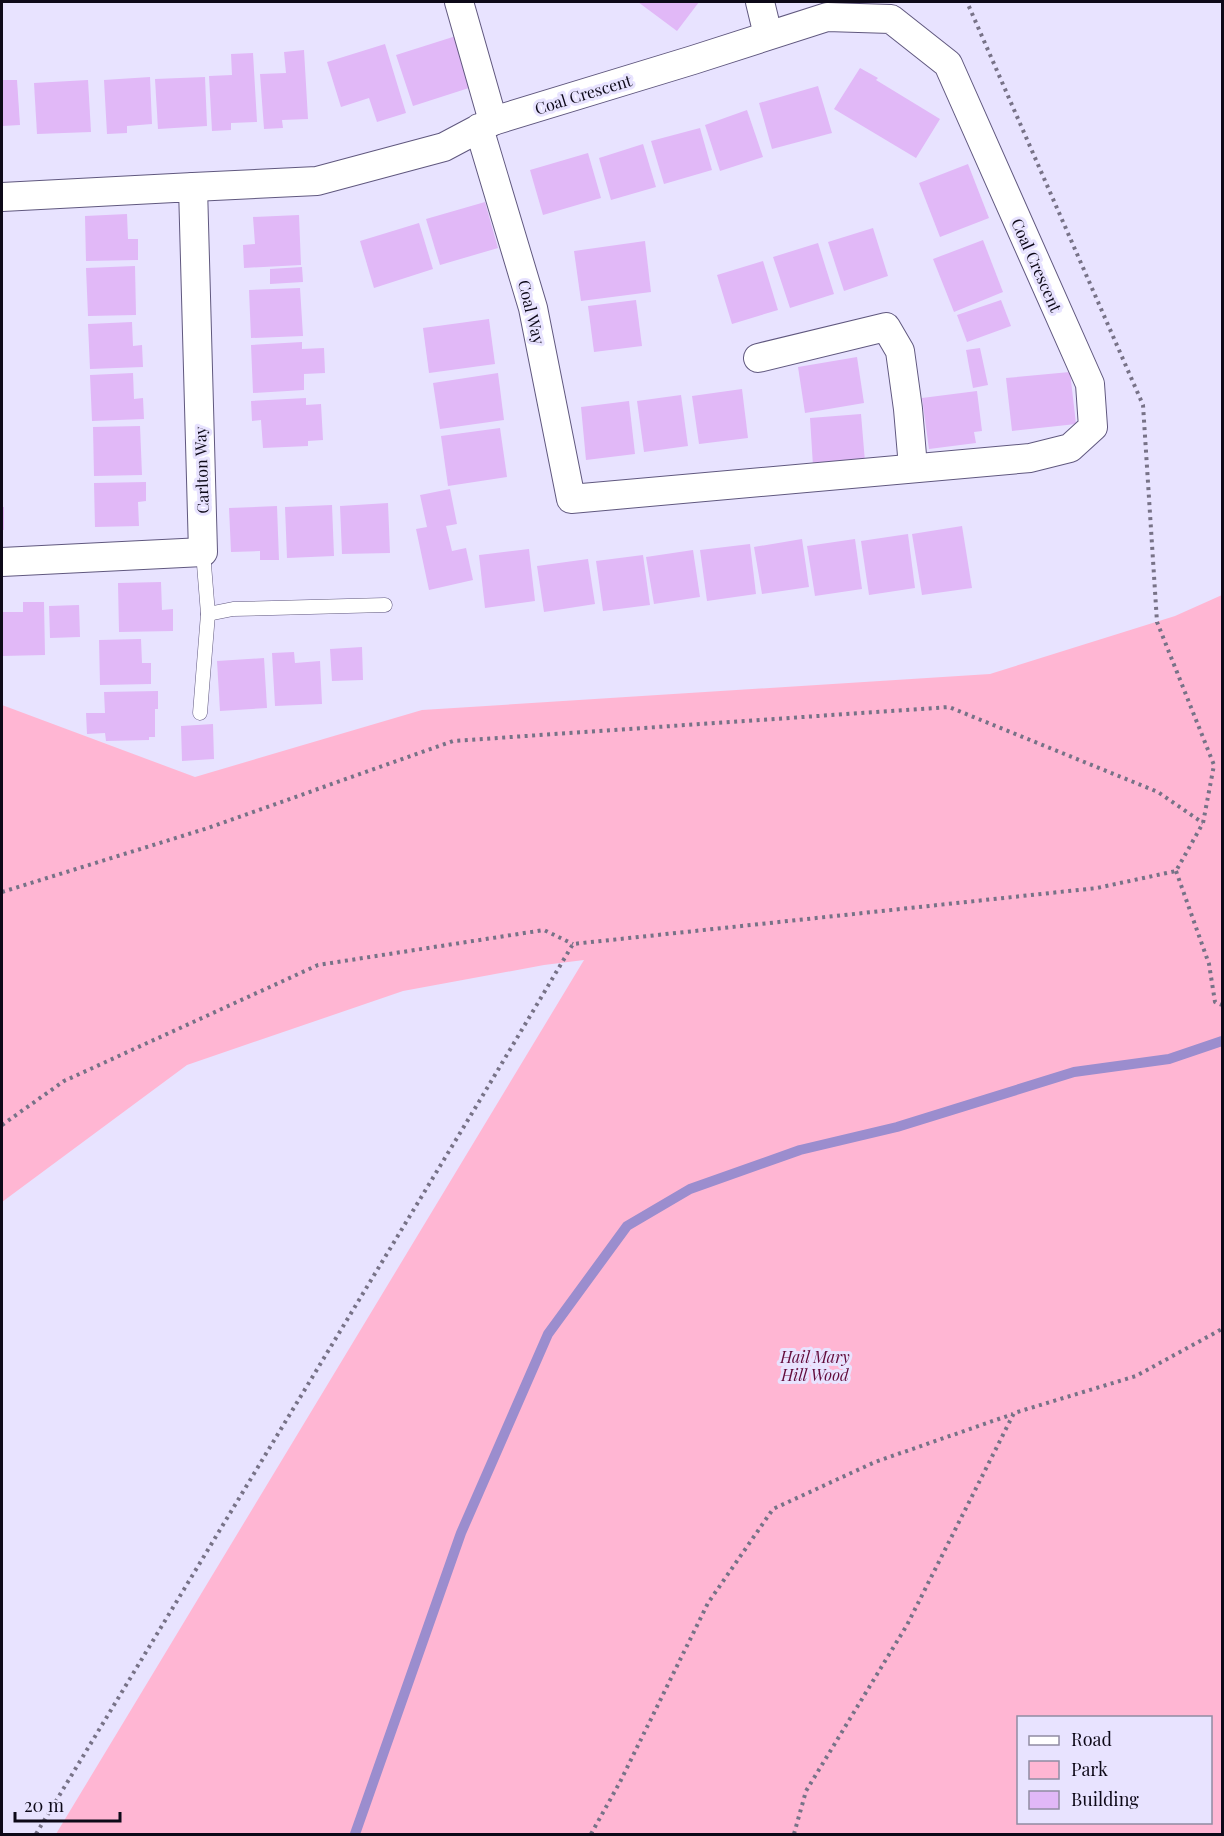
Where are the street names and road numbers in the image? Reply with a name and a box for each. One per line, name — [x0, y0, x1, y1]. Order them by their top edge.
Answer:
street label: Coal Crescent — [532, 69, 634, 119]
street label: Coal Crescent — [1007, 215, 1067, 315]
street label: Coal Way — [514, 278, 550, 346]
street label: Carlton Way — [189, 426, 213, 514]

